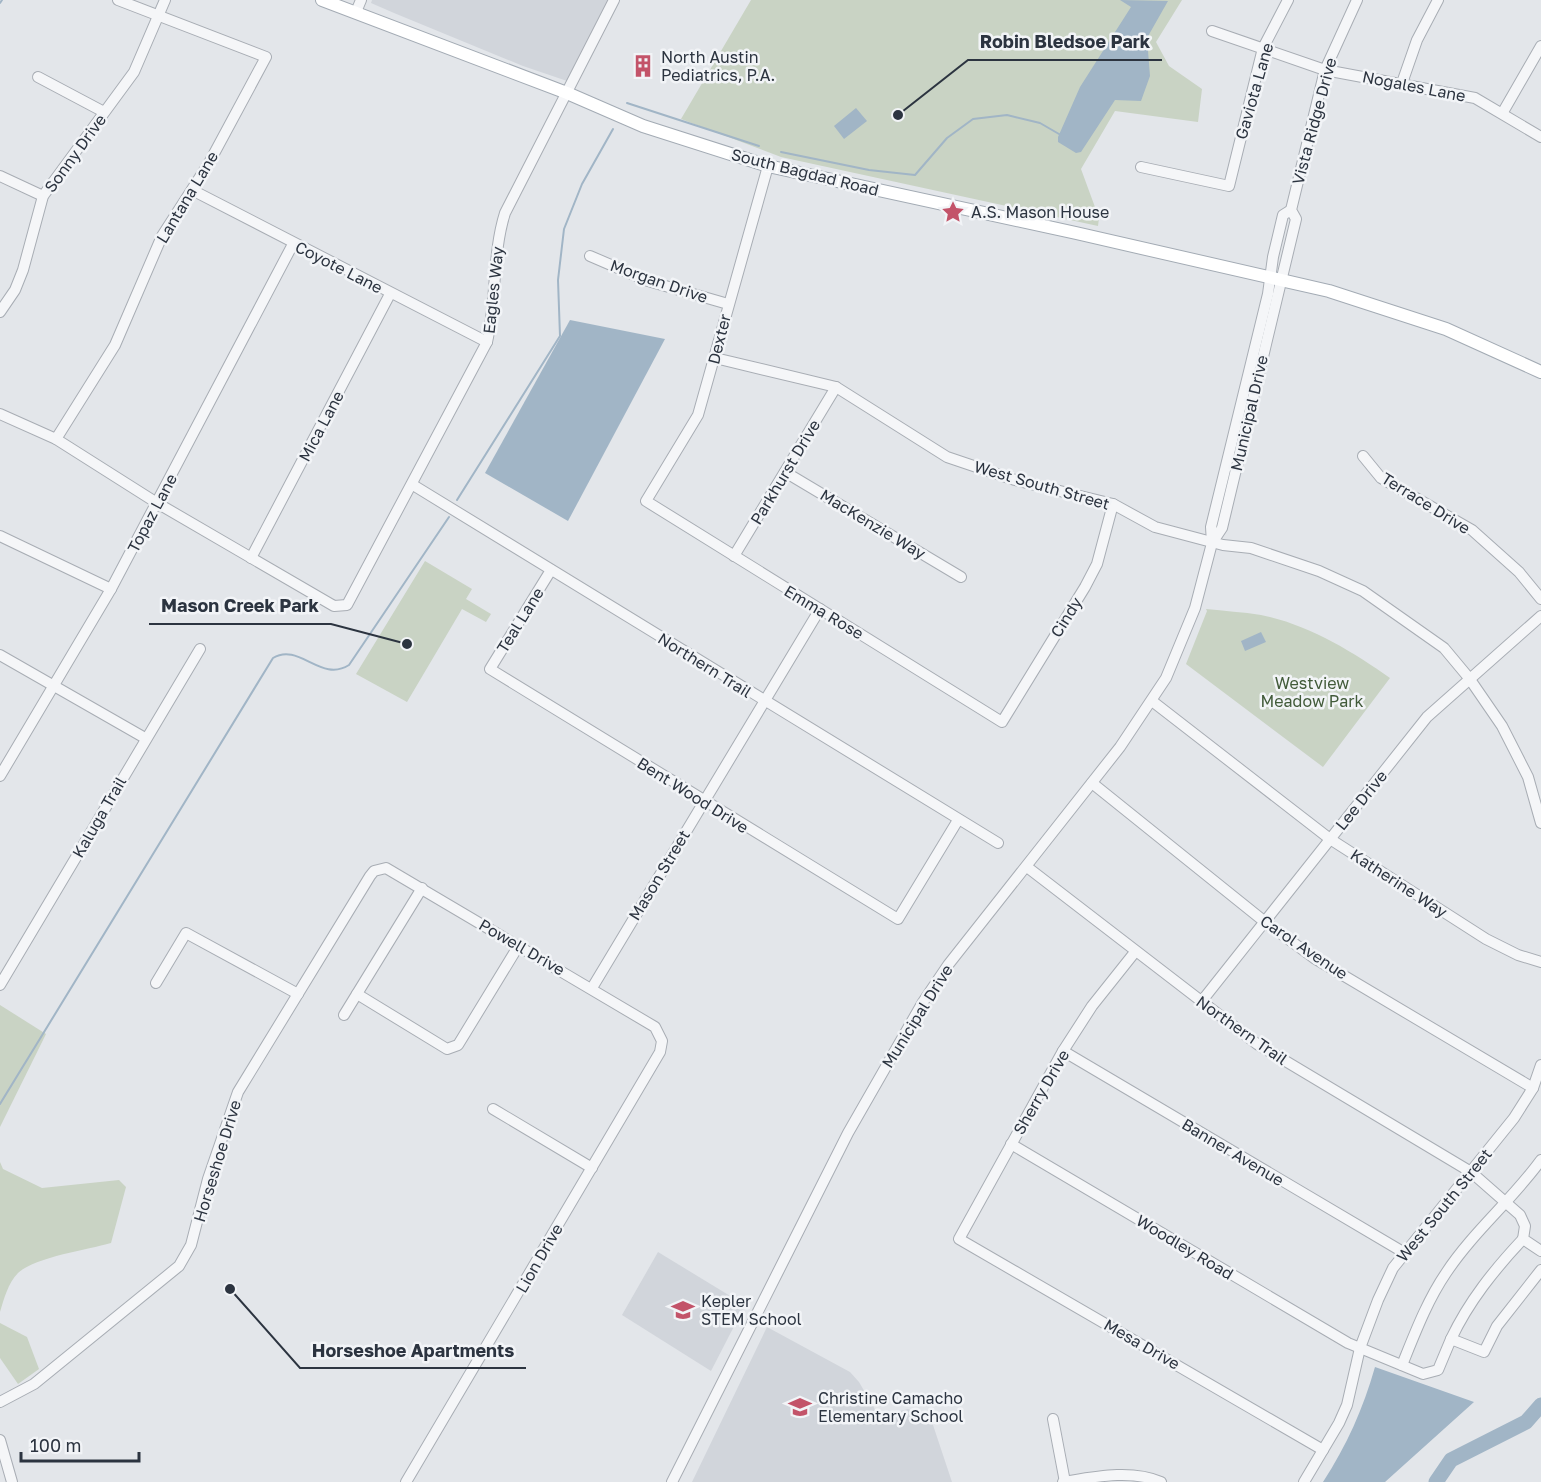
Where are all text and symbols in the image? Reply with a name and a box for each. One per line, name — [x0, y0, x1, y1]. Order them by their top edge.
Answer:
callout: Robin Bledsoe Park — [968, 24, 1162, 60]
text: Robin Bledsoe Park — [980, 30, 1151, 52]
street label: Gaviota Lane — [1231, 40, 1277, 142]
place label: North Austin Pediatrics, P.A. — [661, 47, 775, 85]
building icon: North Austin Pediatrics, P.A. — [630, 53, 656, 79]
street label: Vista Ridge Drive — [1287, 55, 1341, 187]
street label: Nogales Lane — [1361, 66, 1467, 106]
street label: Sonny Drive — [40, 110, 110, 196]
street label: South Bagdad Road — [729, 144, 881, 200]
street label: Lantana Lane — [152, 147, 222, 247]
place icon: A.S. Mason House — [940, 199, 966, 225]
place label: A.S. Mason House — [971, 202, 1109, 222]
street label: Coyote Lane — [292, 236, 386, 298]
street label: Eagles Way — [478, 245, 508, 335]
street label: Morgan Drive — [608, 255, 710, 307]
street label: Dexter — [703, 312, 735, 366]
street label: Municipal Drive — [1226, 353, 1272, 473]
street label: Mica Lane — [294, 387, 348, 465]
street label: Parkhurst Drive — [746, 416, 824, 528]
street label: West South Street — [972, 456, 1112, 514]
street label: Terrace Drive — [1378, 468, 1474, 538]
street label: Topaz Lane — [123, 470, 181, 556]
street label: MacKenzie Way — [817, 485, 929, 563]
street label: Emma Rose — [781, 580, 867, 644]
street label: Teal Lane — [492, 584, 548, 656]
callout: Mason Creek Park — [149, 588, 331, 624]
street label: Cindy — [1046, 593, 1086, 641]
text: Mason Creek Park — [161, 594, 320, 616]
street label: Northern Trail — [654, 628, 756, 702]
park label: Westview Meadow Park — [1261, 673, 1363, 711]
street label: Bent Wood Drive — [634, 753, 752, 837]
street label: Lee Drive — [1331, 766, 1391, 834]
street label: Kaluga Trail — [68, 773, 130, 861]
street label: Mason Street — [624, 826, 694, 924]
street label: Katherine Way — [1347, 844, 1451, 922]
street label: Carol Avenue — [1256, 910, 1352, 984]
street label: Powell Drive — [476, 914, 568, 980]
street label: Municipal Drive — [877, 961, 957, 1071]
street label: Northern Trail — [1192, 991, 1292, 1069]
street label: Sherry Drive — [1009, 1046, 1073, 1138]
street label: Horseshoe Drive — [189, 1098, 245, 1224]
street label: Banner Avenue — [1178, 1114, 1288, 1190]
street label: West South Street — [1392, 1144, 1496, 1266]
street label: Woodley Road — [1133, 1210, 1237, 1284]
street label: Lion Drive — [511, 1220, 567, 1296]
place label: Kepler STEM School — [701, 1291, 802, 1329]
school or university icon: Kepler STEM School — [670, 1297, 696, 1323]
street label: Mesa Drive — [1101, 1314, 1183, 1374]
callout: Horseshoe Apartments — [300, 1332, 526, 1368]
text: Horseshoe Apartments — [312, 1339, 514, 1361]
place label: Christine Camacho Elementary School — [818, 1388, 963, 1426]
school or university icon: Christine Camacho Elementary School — [787, 1394, 813, 1420]
scale bar — [21, 1425, 140, 1463]
text: 100 m — [30, 1434, 81, 1456]

